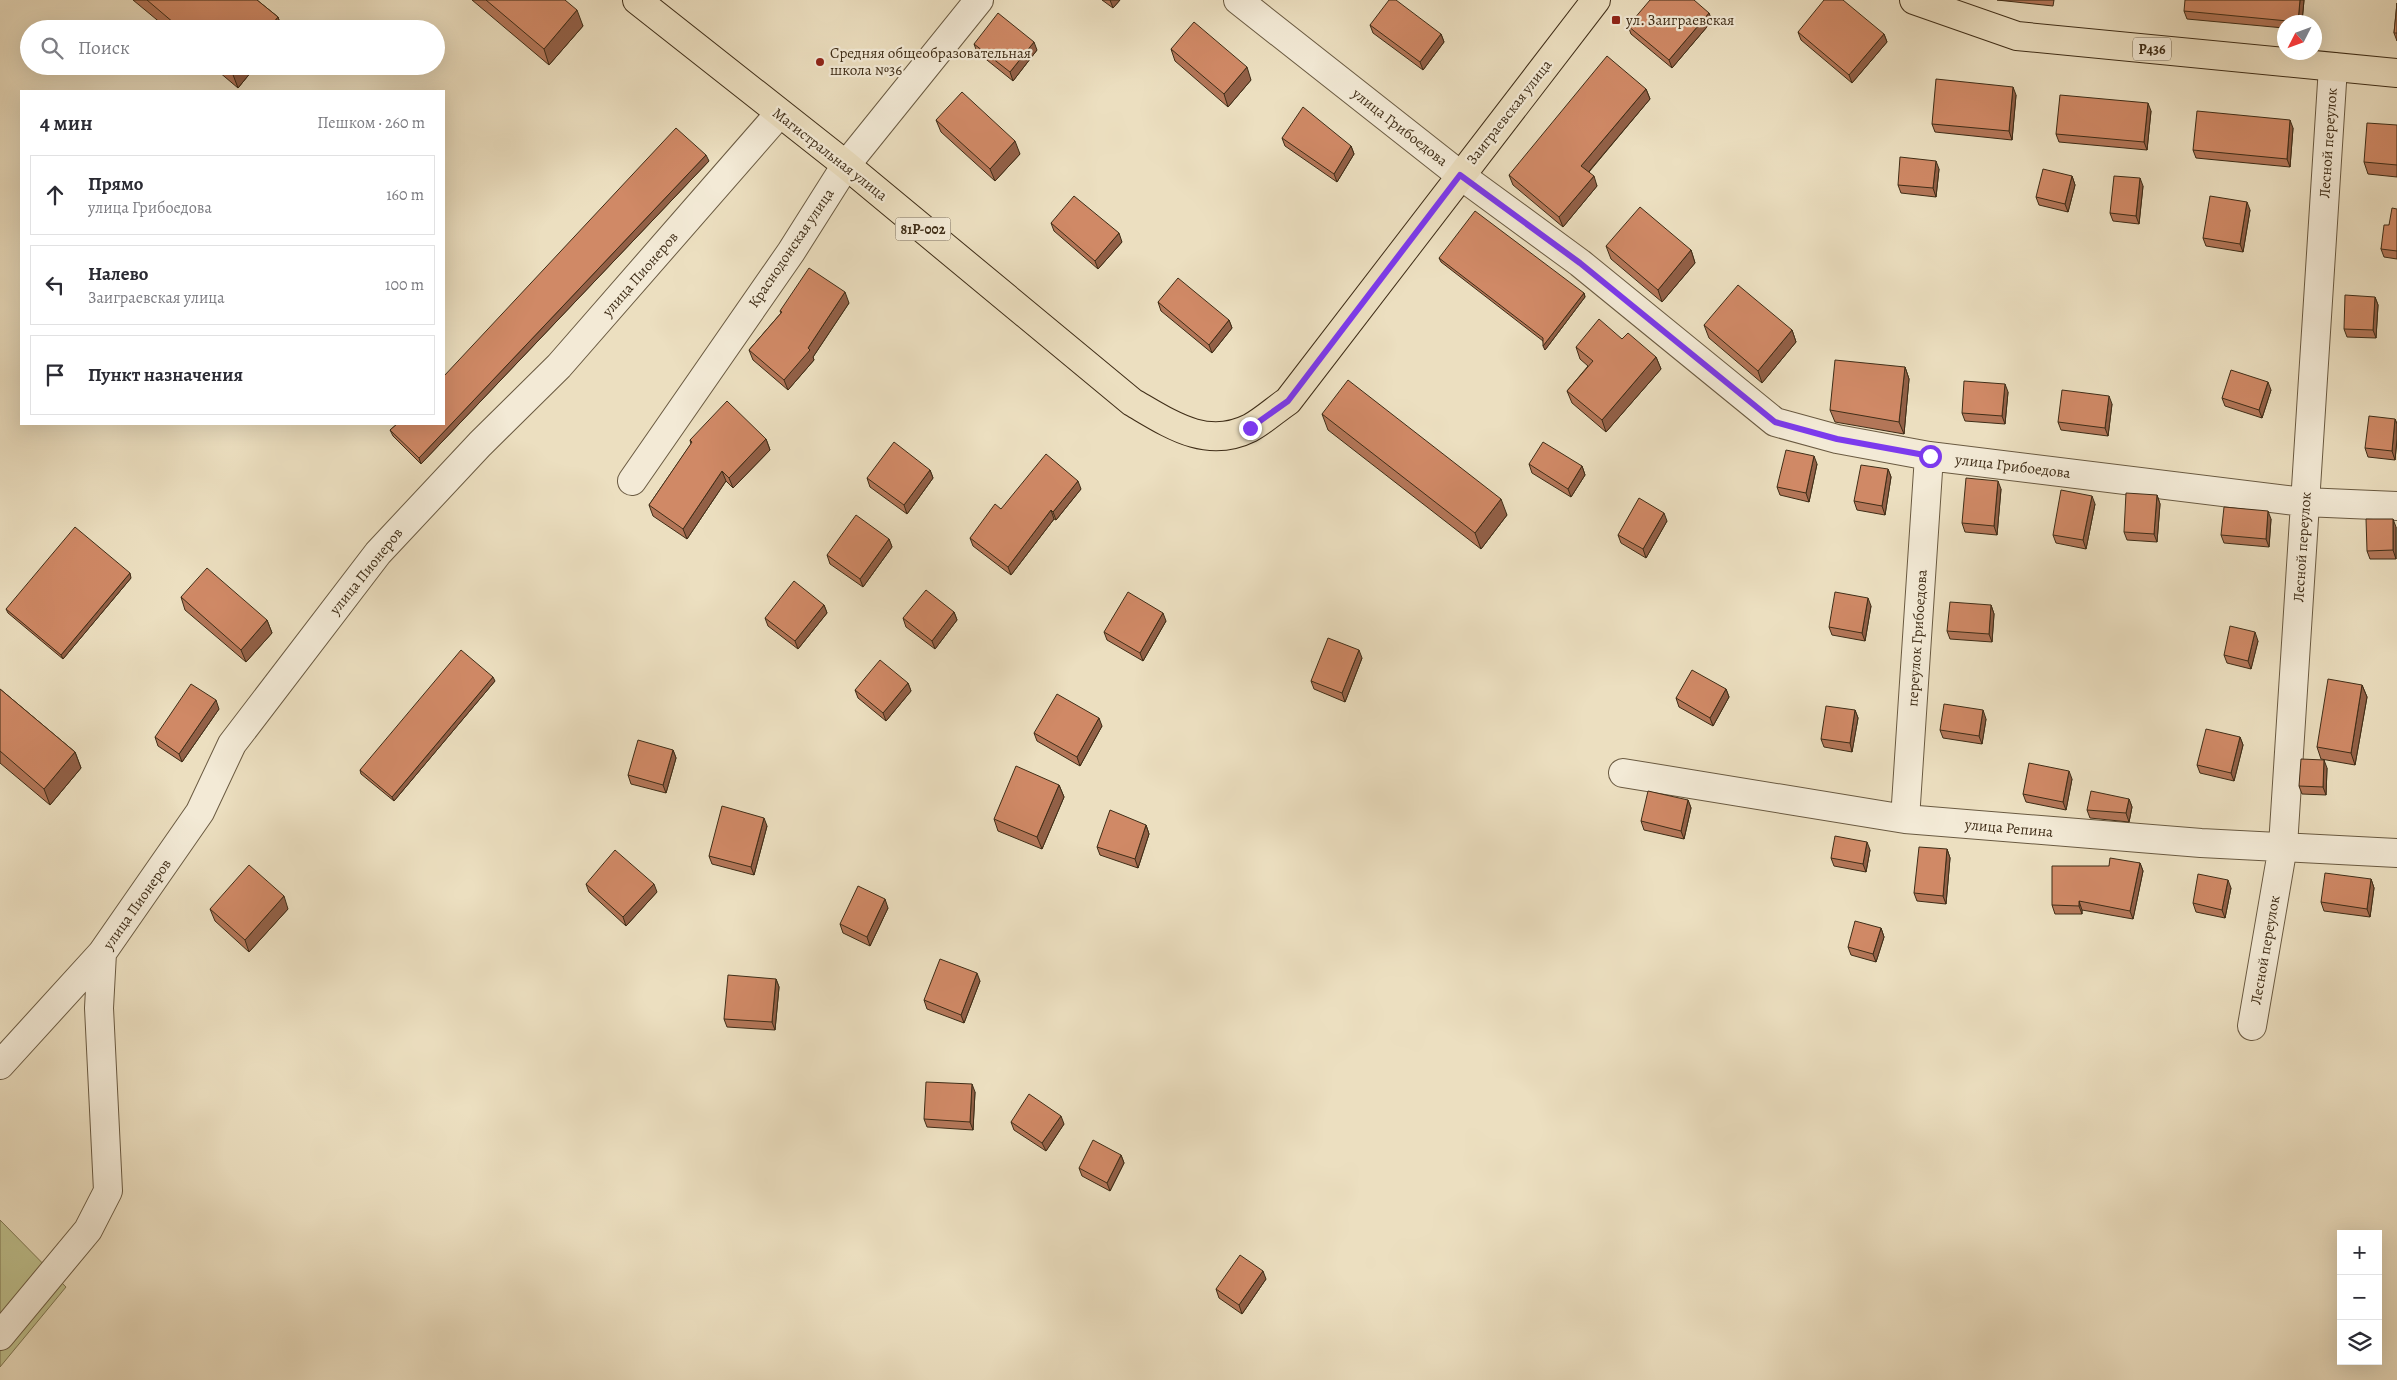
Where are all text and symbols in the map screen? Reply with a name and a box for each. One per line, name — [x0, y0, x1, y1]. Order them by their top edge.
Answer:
place label: ул. Заиграевская — [1625, 10, 1734, 30]
marker: ул. Заиграевская — [1610, 14, 1622, 26]
north arrow — [2277, 15, 2322, 60]
search box — [20, 20, 445, 75]
icon: search — [38, 34, 66, 62]
text: Поиск — [78, 35, 130, 61]
road number: P436 — [2133, 38, 2171, 61]
place label: Средняя общеобразовательная школа №36 — [830, 43, 1031, 80]
street label: Заиграевская улица — [1462, 55, 1556, 169]
marker: Средняя общеобразовательная школа №36 — [814, 56, 826, 68]
street label: улица Грибоедова — [1347, 83, 1452, 171]
street label: Лесной переулок — [2314, 87, 2342, 199]
street label: Магистральная улица — [768, 103, 892, 205]
text: 4 мин — [40, 109, 93, 137]
text: Пешком · 260 m — [317, 112, 425, 134]
text: Прямо — [88, 171, 143, 197]
icon: ahead — [41, 181, 69, 209]
text: 160 m — [386, 184, 424, 206]
street label: Краснодонская улица — [744, 184, 838, 312]
text: улица Грибоедова — [88, 197, 212, 219]
road number: 81Р-002 — [896, 218, 950, 240]
street label: улица Пионеров — [597, 227, 682, 321]
text: Налево — [88, 261, 148, 287]
icon: left — [41, 271, 69, 299]
text: 100 m — [385, 274, 424, 296]
text: Заиграевская улица — [88, 287, 225, 309]
icon: arrive — [41, 361, 69, 389]
text: Пункт назначения — [88, 362, 243, 388]
route end — [1239, 417, 1262, 440]
route start — [1919, 445, 1942, 468]
street label: улица Грибоедова — [1953, 449, 2072, 483]
street label: Лесной переулок — [2288, 491, 2316, 603]
street label: улица Пионеров — [324, 523, 407, 619]
street label: переулок Грибоедова — [1902, 569, 1932, 707]
street label: улица Репина — [1963, 814, 2054, 842]
street label: улица Пионеров — [98, 855, 176, 954]
street label: Лесной переулок — [2246, 894, 2284, 1006]
map controls — [2337, 1230, 2382, 1365]
button: + — [2337, 1230, 2382, 1275]
button: − — [2337, 1275, 2382, 1320]
button: layers — [2337, 1320, 2382, 1365]

